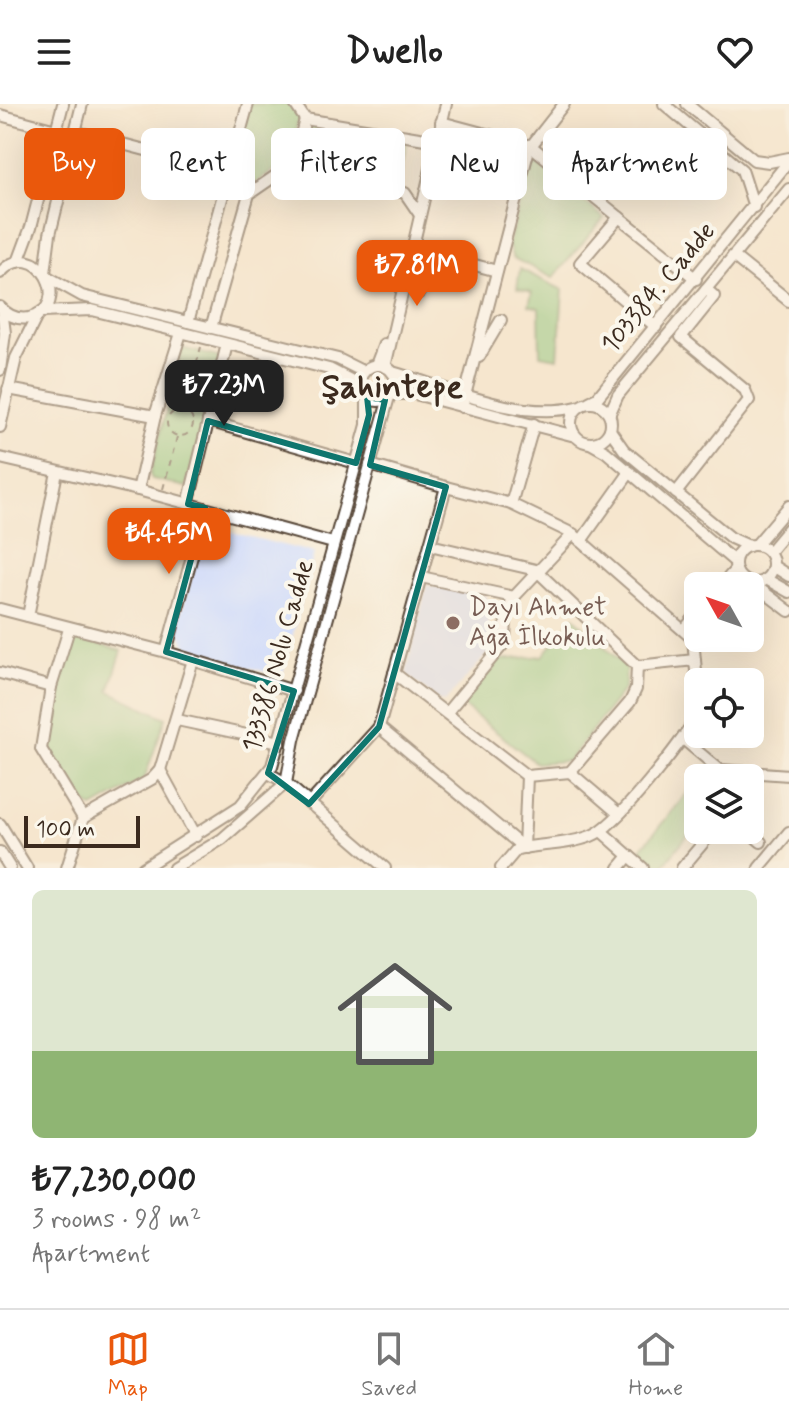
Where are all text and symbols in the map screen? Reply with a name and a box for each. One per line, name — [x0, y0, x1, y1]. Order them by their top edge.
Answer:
text: Dwello — [346, 29, 443, 76]
icon: menu — [32, 30, 76, 74]
icon: heart — [713, 30, 757, 74]
chip: Buy — [24, 128, 125, 200]
chip: Rent — [141, 128, 255, 200]
chip: Filters — [271, 128, 405, 200]
chip: New — [421, 128, 527, 200]
chip: Apartment — [543, 128, 727, 200]
street label: 103384. Cadde — [594, 215, 724, 361]
pin: ₺7.81M — [352, 240, 482, 308]
text: ₺7.81M — [375, 249, 459, 283]
pin: ₺7.23M — [159, 360, 289, 428]
district label: Şahintepe — [321, 365, 463, 410]
text: ₺7.23M — [183, 369, 265, 403]
pin: ₺4.45M — [104, 508, 234, 576]
text: ₺4.45M — [125, 517, 213, 551]
street label: 133386 Nolu Cadde — [235, 556, 323, 756]
north arrow — [684, 572, 764, 652]
map controls — [684, 572, 764, 844]
place label: Dayı Ahmet Ağa İlkokulu — [469, 591, 606, 655]
marker: Dayı Ahmet Ağa İlkokulu — [444, 614, 462, 632]
button: locate — [684, 668, 764, 748]
button: layers — [684, 764, 764, 844]
scale bar — [24, 812, 140, 848]
text: 100 m — [36, 816, 95, 844]
icon: home — [323, 942, 467, 1086]
text: ₺7,230,000 — [32, 1158, 197, 1203]
text: 3 rooms · 98 m² — [32, 1203, 201, 1237]
text: Apartment — [32, 1237, 150, 1271]
tab: Map — [106, 1327, 150, 1403]
tab: Saved — [361, 1327, 417, 1403]
tab: Home — [629, 1327, 683, 1403]

